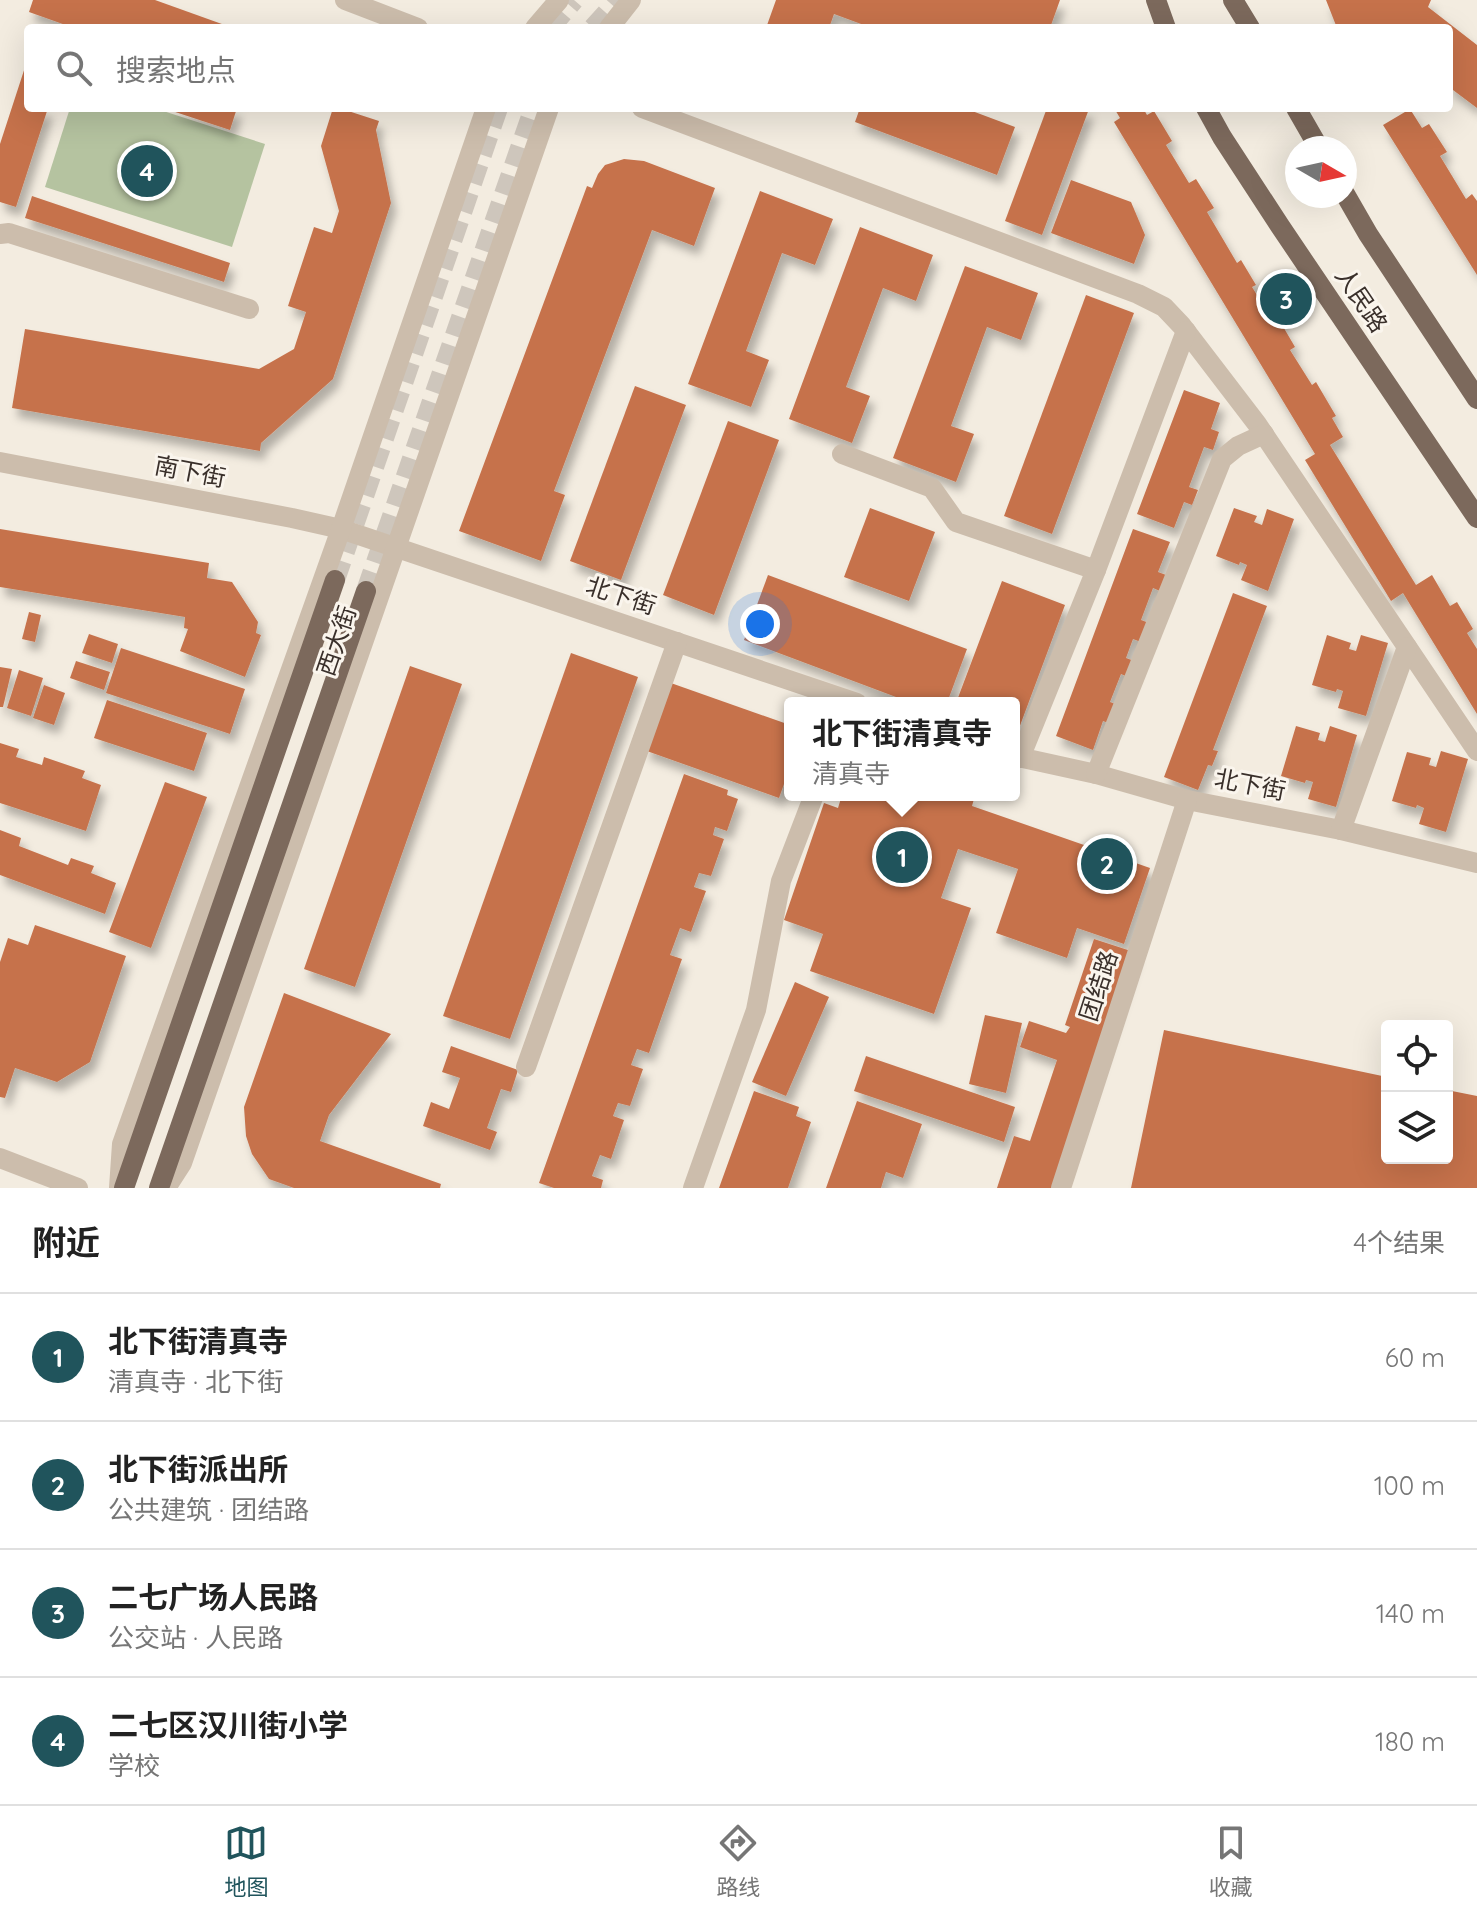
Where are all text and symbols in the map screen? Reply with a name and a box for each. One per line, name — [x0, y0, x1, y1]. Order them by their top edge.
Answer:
search box — [24, 24, 1453, 112]
icon: search — [52, 46, 96, 90]
text: 搜索地点 — [116, 51, 236, 89]
north arrow — [1285, 136, 1357, 208]
pin: 4 — [121, 141, 173, 201]
street label: 人民路 — [1329, 261, 1394, 338]
pin: 3 — [1260, 269, 1312, 329]
street label: 南下街 — [152, 449, 228, 493]
street label: 北下街 — [582, 570, 660, 620]
street label: 西大街 — [310, 602, 362, 680]
your location — [740, 604, 780, 644]
popup — [784, 697, 1020, 801]
text: 北下街清真寺 — [812, 714, 992, 752]
text: 清真寺 — [812, 757, 890, 790]
street label: 北下街 — [1212, 762, 1288, 806]
pin: 1 — [876, 827, 928, 887]
pin: 2 — [1081, 834, 1133, 894]
street label: 团结路 — [1073, 947, 1123, 1025]
map controls — [1381, 1020, 1453, 1164]
button: locate — [1381, 1020, 1453, 1092]
button: layers — [1381, 1092, 1453, 1164]
text: 附近 — [32, 1221, 100, 1264]
text: 4个结果 — [1353, 1226, 1445, 1259]
text: 北下街清真寺 — [108, 1322, 288, 1360]
text: 1 — [53, 1341, 63, 1374]
text: 60 m — [1385, 1341, 1445, 1374]
text: 清真寺 · 北下街 — [108, 1365, 283, 1398]
text: 北下街派出所 — [108, 1450, 288, 1488]
text: 2 — [51, 1469, 65, 1502]
text: 100 m — [1374, 1469, 1445, 1502]
text: 公共建筑 · 团结路 — [108, 1493, 309, 1526]
text: 二七广场人民路 — [108, 1578, 318, 1616]
text: 3 — [51, 1597, 65, 1630]
text: 140 m — [1376, 1597, 1445, 1630]
text: 公交站 · 人民路 — [108, 1621, 283, 1654]
text: 二七区汉川街小学 — [108, 1706, 348, 1744]
text: 4 — [50, 1725, 66, 1758]
text: 180 m — [1375, 1725, 1445, 1758]
text: 学校 — [108, 1749, 160, 1782]
tab: 地图 — [224, 1821, 268, 1901]
tab: 路线 — [716, 1821, 761, 1901]
tab: 收藏 — [1209, 1821, 1253, 1901]

